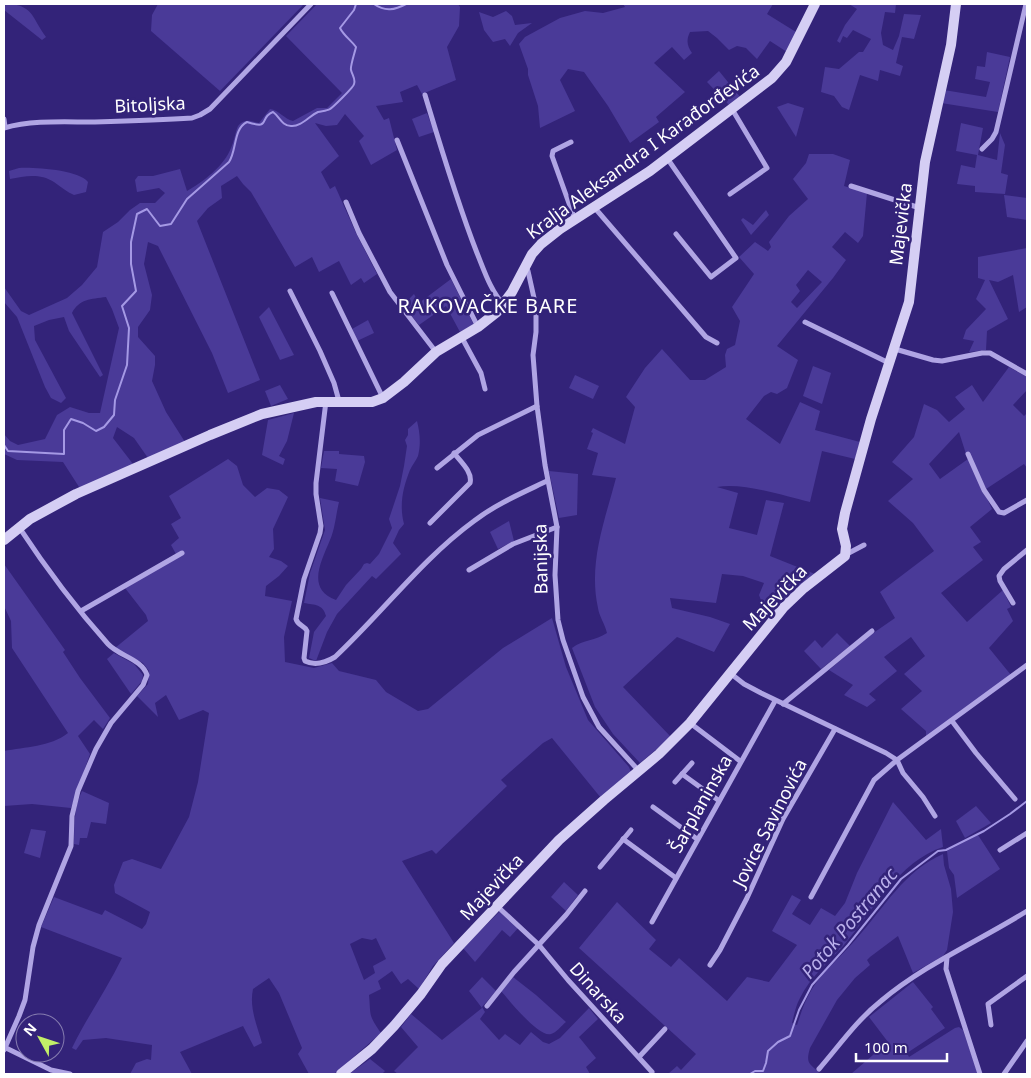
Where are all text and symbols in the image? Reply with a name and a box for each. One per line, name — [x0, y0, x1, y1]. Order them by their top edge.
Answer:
street label: Kralja Aleksandra I Karađorđevića — [521, 58, 764, 244]
street label: Bitoljska — [114, 90, 186, 118]
street label: Majevička — [883, 181, 917, 267]
district label: RAKOVAČKE BARE — [398, 292, 578, 319]
street label: Banijska — [527, 524, 553, 594]
street label: Majevička — [737, 559, 812, 635]
street label: Šarplaninska — [663, 750, 737, 857]
street label: Jovice Savinovića — [726, 754, 812, 892]
street label: Majevička — [454, 848, 528, 925]
water label: Potok Postranac — [795, 862, 903, 984]
street label: Dinarska — [565, 957, 633, 1028]
north arrow — [15, 1013, 65, 1063]
text: N — [19, 1019, 41, 1040]
scale bar — [856, 1030, 947, 1062]
text: 100 m — [864, 1037, 908, 1057]

